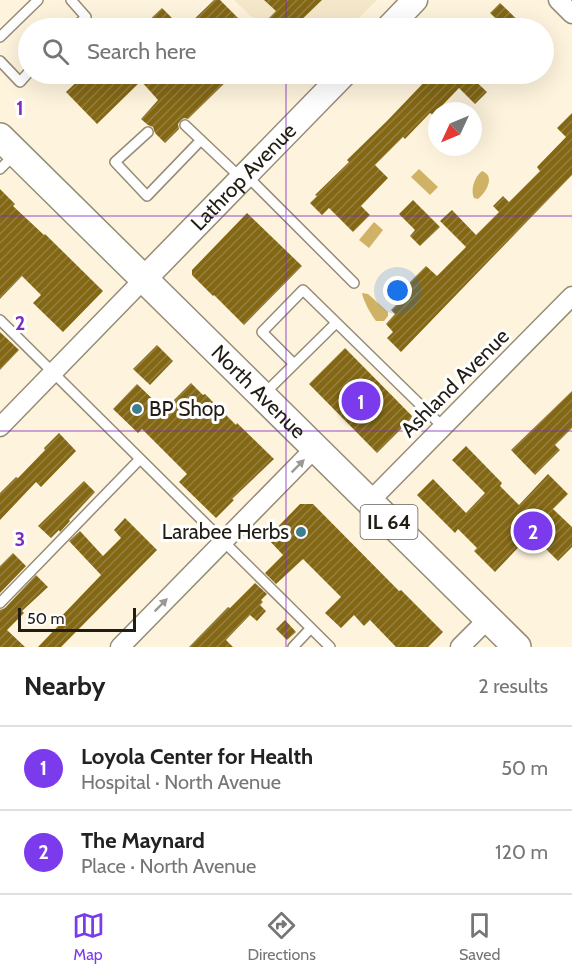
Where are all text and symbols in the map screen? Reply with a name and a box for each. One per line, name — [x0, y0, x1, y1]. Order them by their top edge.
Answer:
search box — [18, 18, 554, 84]
icon: search — [39, 35, 72, 68]
text: Search here — [87, 38, 196, 65]
text: 1 — [16, 96, 24, 120]
north arrow — [428, 102, 482, 156]
street label: Lathrop Avenue — [185, 118, 301, 235]
your location — [383, 276, 412, 305]
text: 2 — [15, 311, 25, 335]
street label: Ashland Avenue — [395, 323, 514, 442]
street label: North Avenue — [206, 340, 311, 444]
pin: 1 — [342, 378, 380, 424]
place label: BP Shop — [149, 396, 225, 421]
marker: BP Shop — [130, 402, 144, 416]
one-way arrow — [290, 460, 304, 474]
road number: IL 64 — [360, 505, 418, 539]
pin: 2 — [514, 508, 552, 554]
place label: Larabee Herbs — [162, 519, 289, 544]
marker: Larabee Herbs — [294, 525, 308, 539]
text: 3 — [15, 527, 25, 551]
one-way arrow — [154, 598, 168, 613]
scale bar — [18, 605, 136, 632]
text: 50 m — [27, 609, 64, 628]
text: Nearby — [24, 670, 105, 702]
text: 2 results — [478, 674, 548, 698]
text: Loyola Center for Health — [81, 743, 313, 770]
text: 1 — [40, 756, 47, 780]
text: 50 m — [501, 756, 548, 780]
text: Hospital · North Avenue — [81, 770, 281, 794]
text: The Maynard — [81, 827, 205, 854]
text: 2 — [38, 840, 49, 864]
text: 120 m — [495, 840, 548, 864]
text: Place · North Avenue — [81, 854, 256, 878]
tab: Map — [72, 909, 105, 964]
tab: Directions — [248, 909, 316, 964]
tab: Saved — [459, 909, 500, 964]

